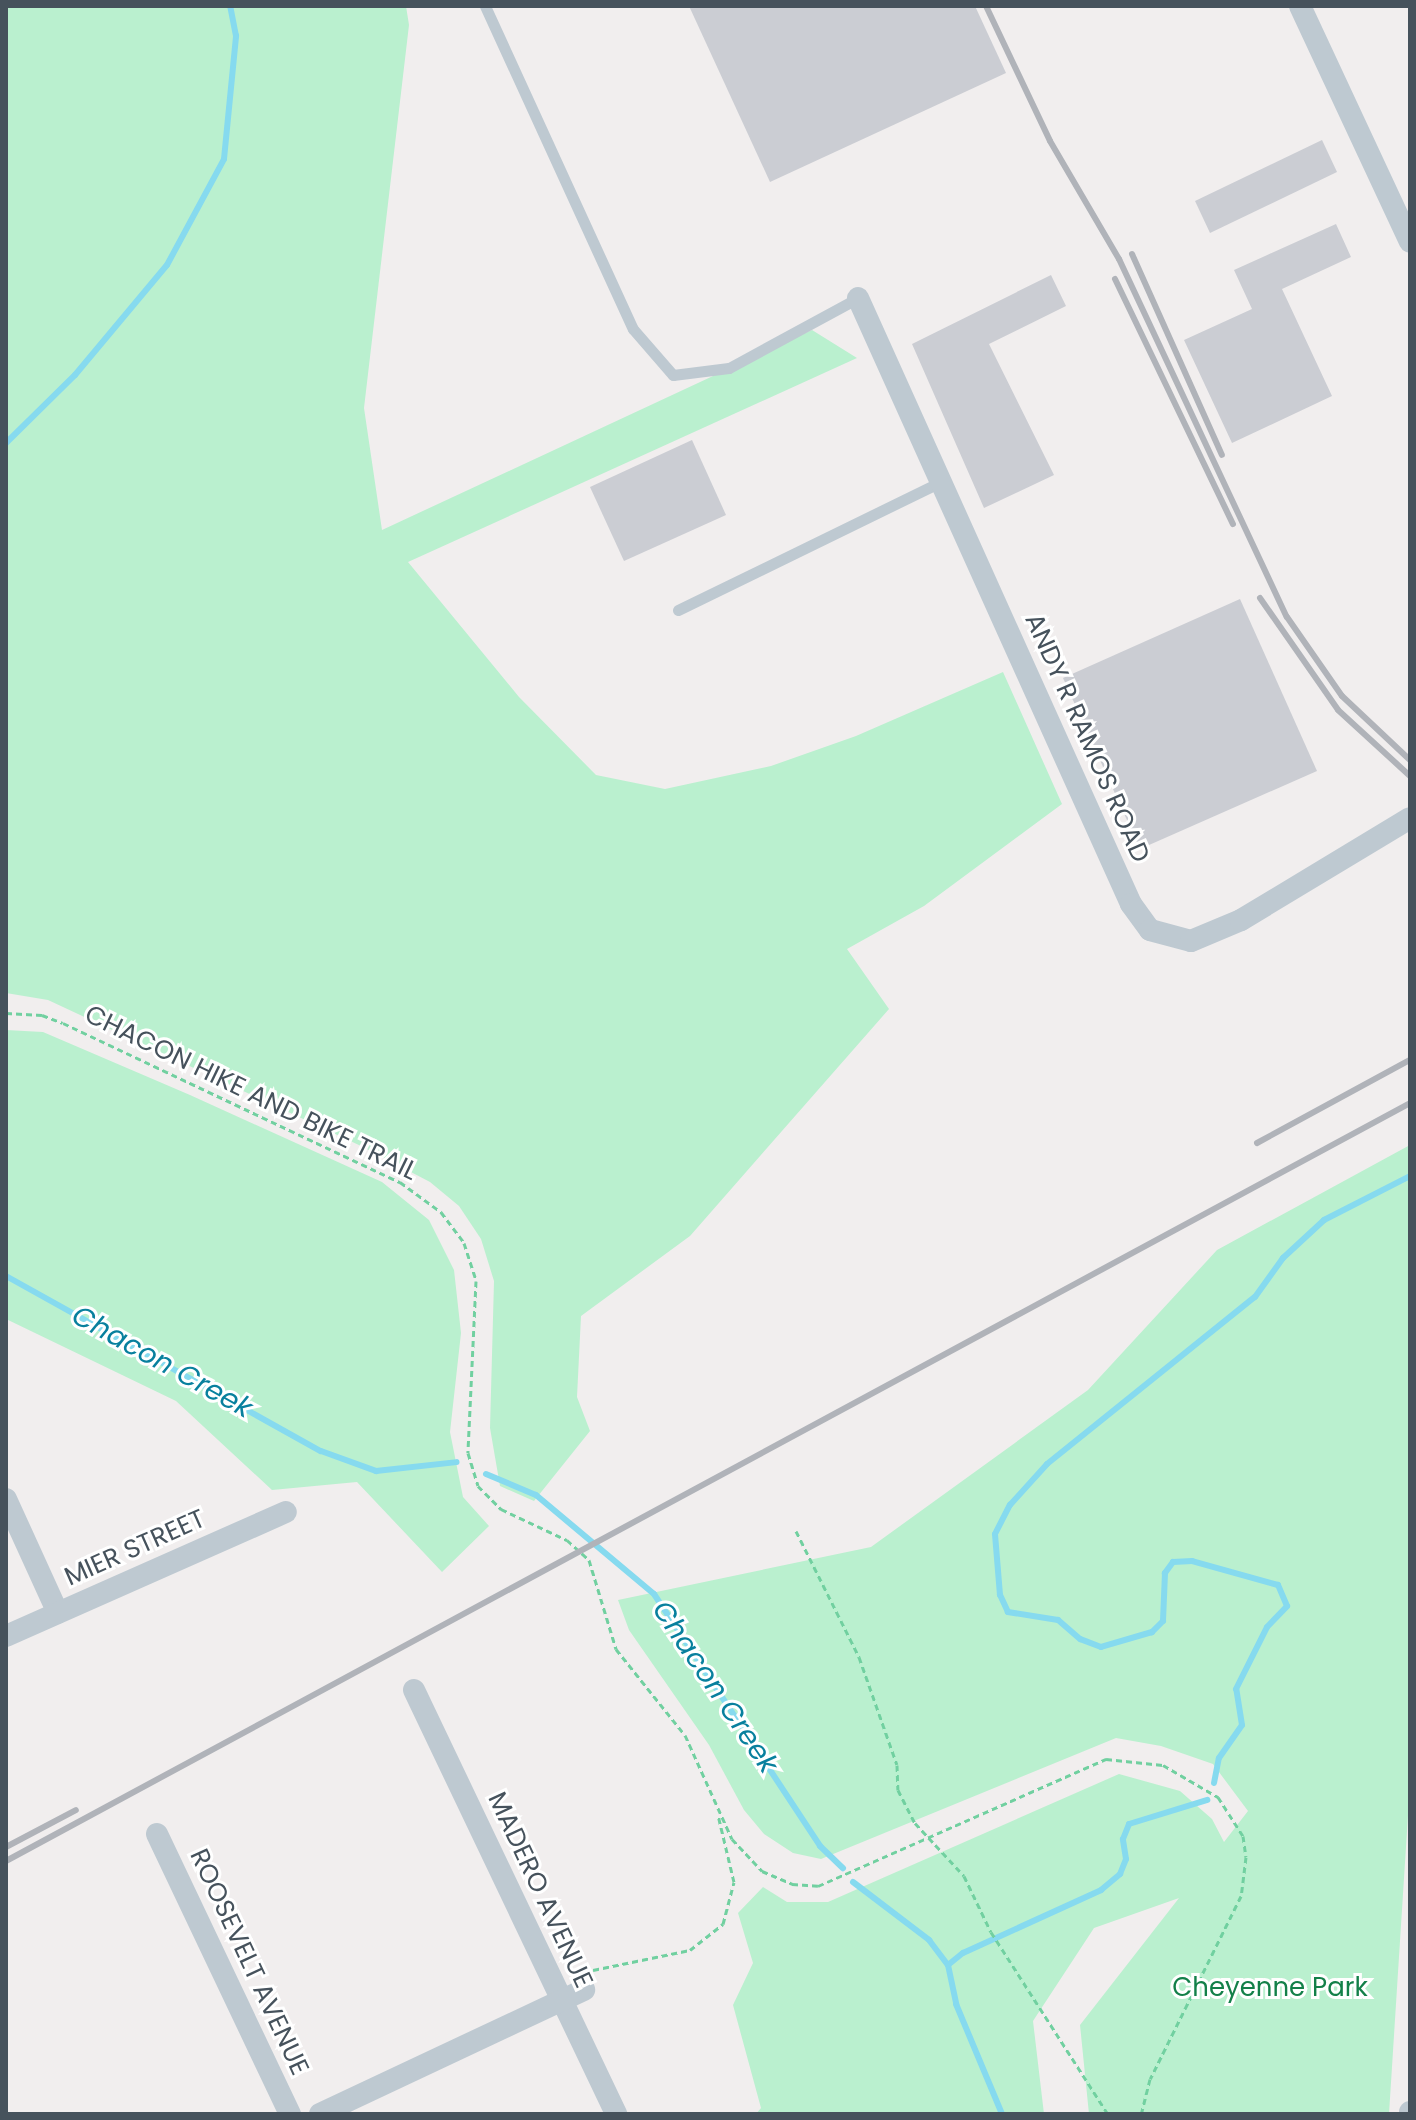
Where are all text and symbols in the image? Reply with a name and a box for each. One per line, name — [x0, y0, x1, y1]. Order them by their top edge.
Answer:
street label: ANDY R RAMOS ROAD — [1018, 609, 1156, 867]
street label: CHACON HIKE AND BIKE TRAIL — [80, 999, 422, 1187]
water label: Chacon Creek — [66, 1299, 258, 1425]
street label: MIER STREET — [60, 1503, 210, 1593]
water label: Chacon Creek — [645, 1594, 785, 1780]
street label: MADERO AVENUE — [481, 1787, 599, 1993]
street label: ROOSEVELT AVENUE — [183, 1844, 315, 2080]
park label: Cheyenne Park — [1172, 1972, 1368, 2004]

